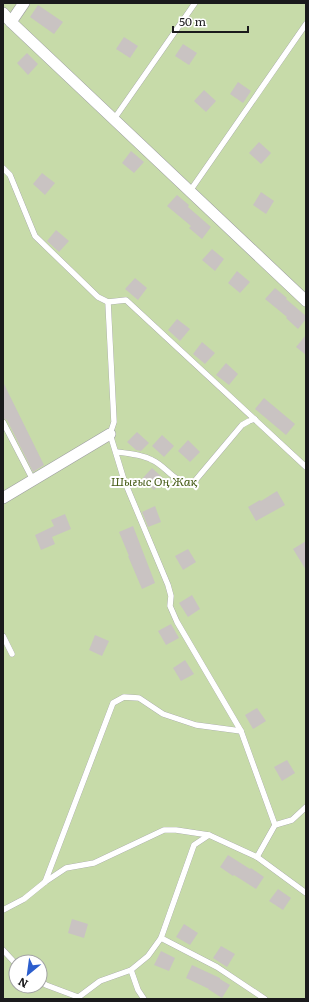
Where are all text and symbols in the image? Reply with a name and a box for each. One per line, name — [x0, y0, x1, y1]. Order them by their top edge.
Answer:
scale bar — [173, 8, 248, 34]
text: 50 m — [179, 12, 206, 30]
park label: Шығыс Оң Жақ — [111, 472, 198, 490]
north arrow — [8, 954, 48, 994]
text: N — [15, 974, 31, 993]

